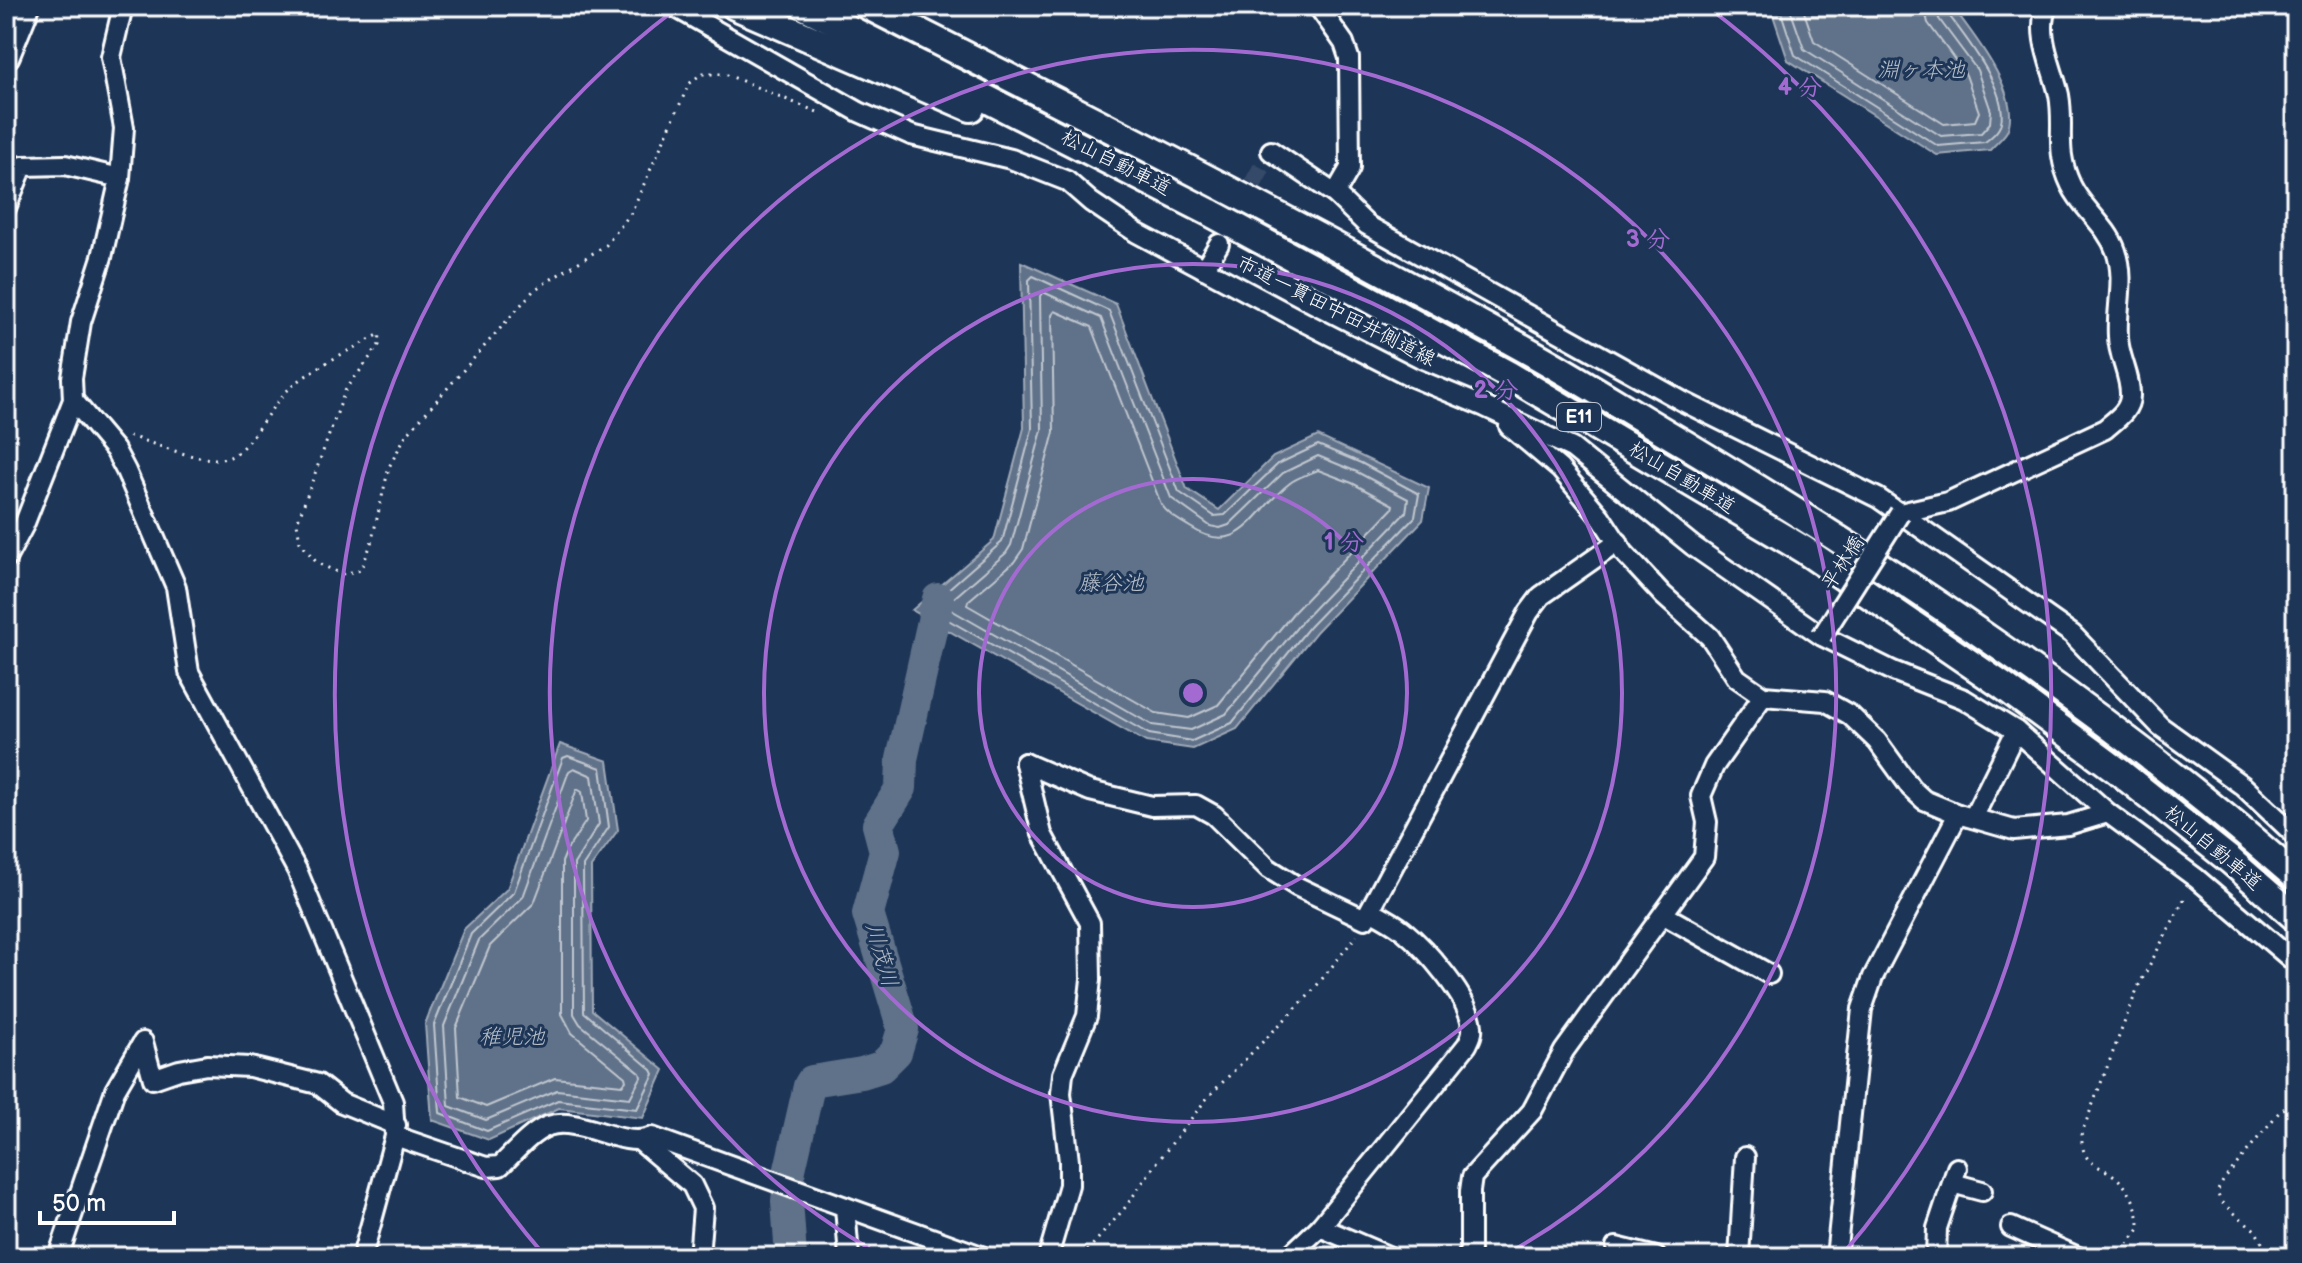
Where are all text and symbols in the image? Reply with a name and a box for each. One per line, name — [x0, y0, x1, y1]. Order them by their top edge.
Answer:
water label: 淵ヶ本池 — [1877, 57, 1966, 84]
text: 4 分 — [1778, 73, 1822, 102]
street label: 松山自動車道 — [1057, 125, 1175, 201]
text: 3 分 — [1626, 225, 1670, 254]
street label: 市道一貫田中田井側道線 — [1233, 250, 1439, 372]
text: 2 分 — [1474, 376, 1518, 405]
road number: E11 — [1557, 403, 1601, 431]
street label: 松山自動車道 — [1624, 437, 1740, 519]
text: 1 分 — [1324, 528, 1364, 557]
street label: 平林橋 — [1817, 531, 1869, 595]
water label: 藤谷池 — [1078, 570, 1145, 597]
centre of rings — [1179, 679, 1207, 707]
street label: 松山自動車道 — [2159, 800, 2267, 896]
water label: 川茂川 — [859, 920, 903, 990]
water label: 稚児池 — [479, 1024, 546, 1051]
scale bar — [40, 1175, 174, 1225]
text: 50 m — [52, 1189, 106, 1218]

